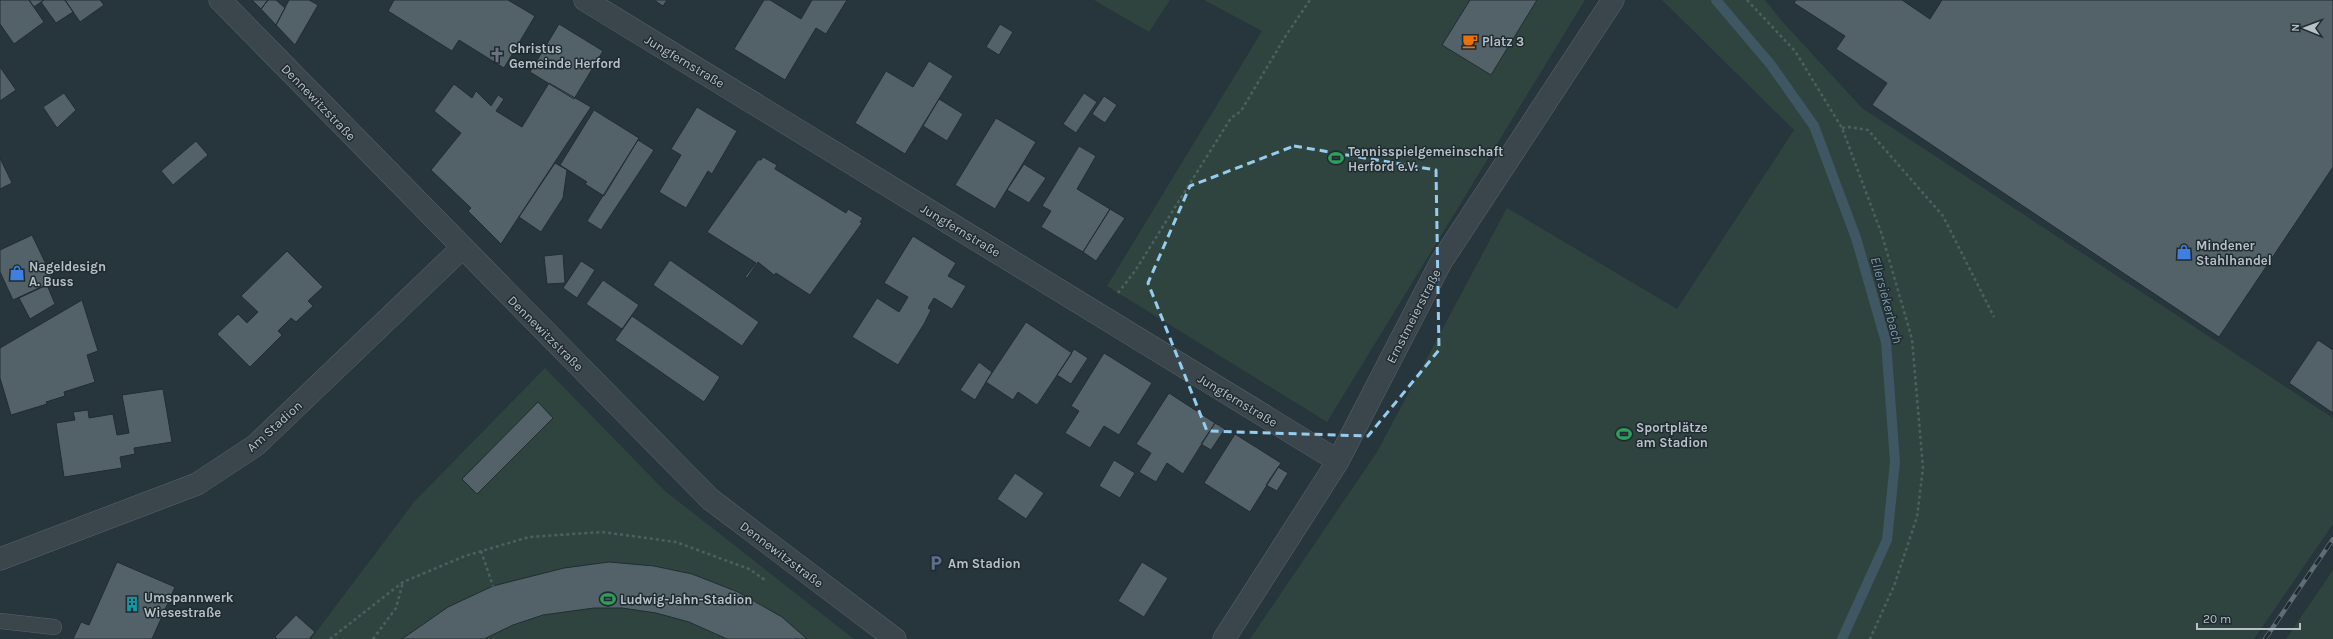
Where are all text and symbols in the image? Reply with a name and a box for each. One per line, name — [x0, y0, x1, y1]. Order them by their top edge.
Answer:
north arrow — [2285, 8, 2325, 48]
text: N — [2289, 24, 2302, 32]
street label: Jungfernstraße — [642, 32, 728, 91]
cafe icon: Platz 3 — [1461, 32, 1479, 50]
place label: Platz 3 — [1482, 34, 1524, 49]
place label: Christus Gemeinde Herford — [509, 41, 621, 71]
church icon: Christus Gemeinde Herford — [488, 46, 506, 64]
street label: Dennewitzstraße — [278, 61, 359, 144]
place label: Tennisspielgemeinschaft Herford e.V. — [1348, 144, 1503, 174]
sports icon: Tennisspielgemeinschaft Herford e.V. — [1327, 149, 1345, 167]
street label: Jungfernstraße — [918, 201, 1004, 260]
place label: Mindener Stahlhandel — [2196, 238, 2272, 268]
shop icon: Mindener Stahlhandel — [2175, 243, 2193, 261]
water label: Ellersiekerbach — [1867, 255, 1906, 345]
place label: Nageldesign A. Buss — [29, 259, 106, 289]
shop icon: Nageldesign A. Buss — [8, 264, 26, 282]
street label: Ernstmeierstraße — [1383, 266, 1444, 366]
street label: Dennewitzstraße — [505, 293, 587, 374]
street label: Jungfernstraße — [1195, 371, 1281, 430]
street label: Am Stadion — [244, 398, 305, 455]
place label: Sportplätze am Stadion — [1636, 420, 1708, 450]
sports icon: Sportplätze am Stadion — [1615, 425, 1633, 443]
street label: Dennewitzstraße — [737, 518, 826, 591]
parking icon: Am Stadion — [927, 554, 945, 572]
place label: Am Stadion — [948, 556, 1020, 571]
place label: Umspannwerk Wiesestraße — [144, 590, 234, 620]
sports icon: Ludwig-Jahn-Stadion — [599, 590, 617, 608]
place label: Ludwig-Jahn-Stadion — [620, 592, 752, 607]
building icon: Umspannwerk Wiesestraße — [123, 595, 141, 613]
scale bar — [2197, 605, 2300, 631]
text: 20 m — [2203, 612, 2231, 626]

